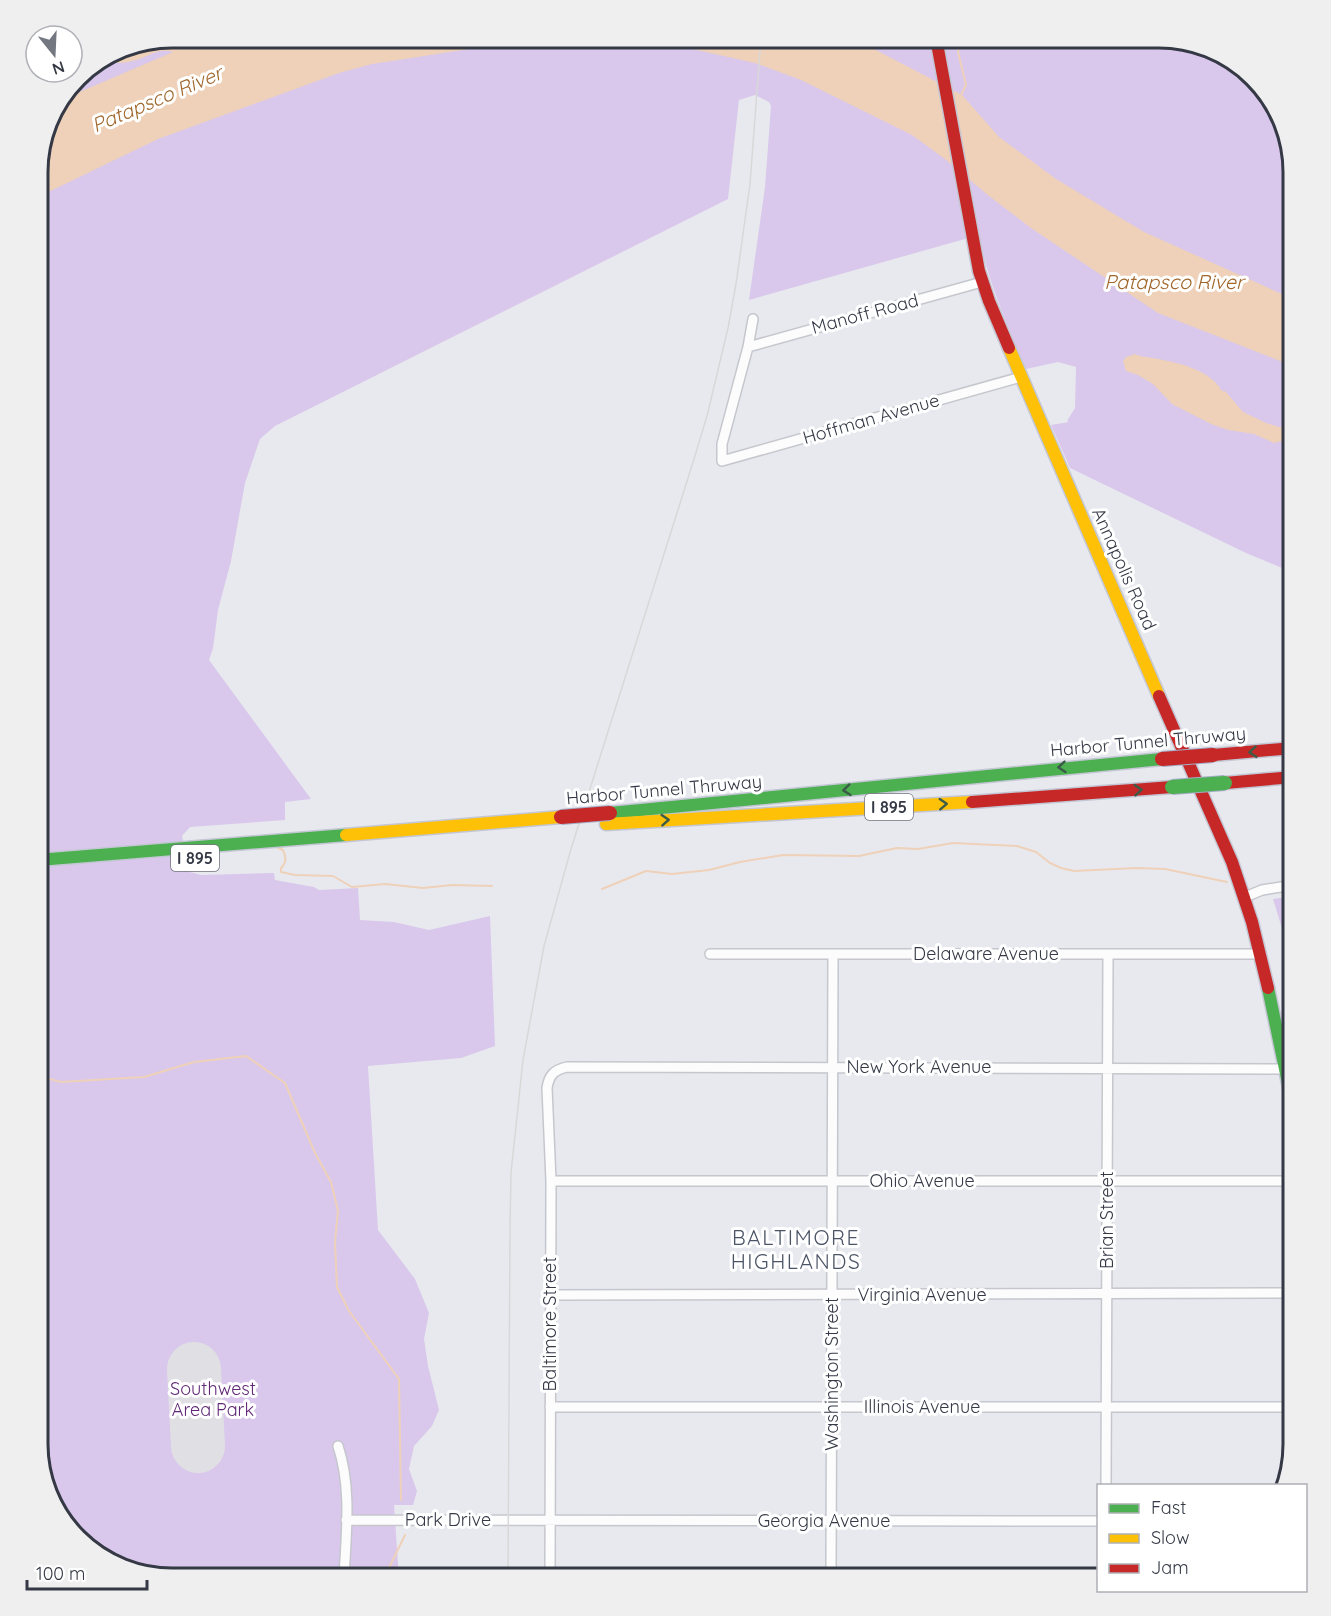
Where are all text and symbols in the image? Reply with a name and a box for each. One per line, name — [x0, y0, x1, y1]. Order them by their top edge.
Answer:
north arrow — [24, 24, 84, 84]
text: N — [50, 57, 67, 80]
water label: Patapsco River — [88, 59, 228, 137]
water label: Patapsco River — [1104, 269, 1246, 294]
street label: Manoff Road — [809, 288, 921, 339]
street label: Hoffman Avenue — [800, 388, 942, 449]
street label: Annapolis Road — [1087, 504, 1162, 633]
street label: Harbor Tunnel Thruway — [1049, 721, 1247, 762]
one-way arrow — [1249, 745, 1258, 758]
one-way arrow — [1057, 760, 1066, 773]
street label: Harbor Tunnel Thruway — [565, 769, 763, 810]
one-way arrow — [842, 783, 851, 796]
one-way arrow — [1133, 784, 1142, 797]
road number: I 895 — [865, 794, 913, 820]
one-way arrow — [939, 798, 948, 811]
one-way arrow — [660, 814, 669, 827]
road number: I 895 — [171, 845, 219, 871]
street label: Delaware Avenue — [913, 942, 1059, 965]
street label: New York Avenue — [847, 1055, 991, 1078]
street label: Ohio Avenue — [869, 1169, 975, 1192]
street label: Brian Street — [1095, 1171, 1118, 1269]
district label: BALTIMORE HIGHLANDS — [731, 1224, 861, 1274]
street label: Baltimore Street — [538, 1257, 561, 1391]
street label: Virginia Avenue — [857, 1283, 987, 1306]
street label: Washington Street — [820, 1297, 843, 1451]
park label: Southwest Area Park — [170, 1377, 256, 1421]
street label: Illinois Avenue — [864, 1395, 980, 1418]
legend — [1097, 1484, 1307, 1592]
text: Fast — [1151, 1496, 1186, 1519]
street label: Park Drive — [405, 1508, 491, 1531]
street label: Georgia Avenue — [758, 1509, 890, 1532]
text: Slow — [1151, 1526, 1189, 1549]
scale bar — [27, 1553, 147, 1591]
text: Jam — [1151, 1556, 1189, 1579]
text: 100 m — [36, 1562, 85, 1585]

